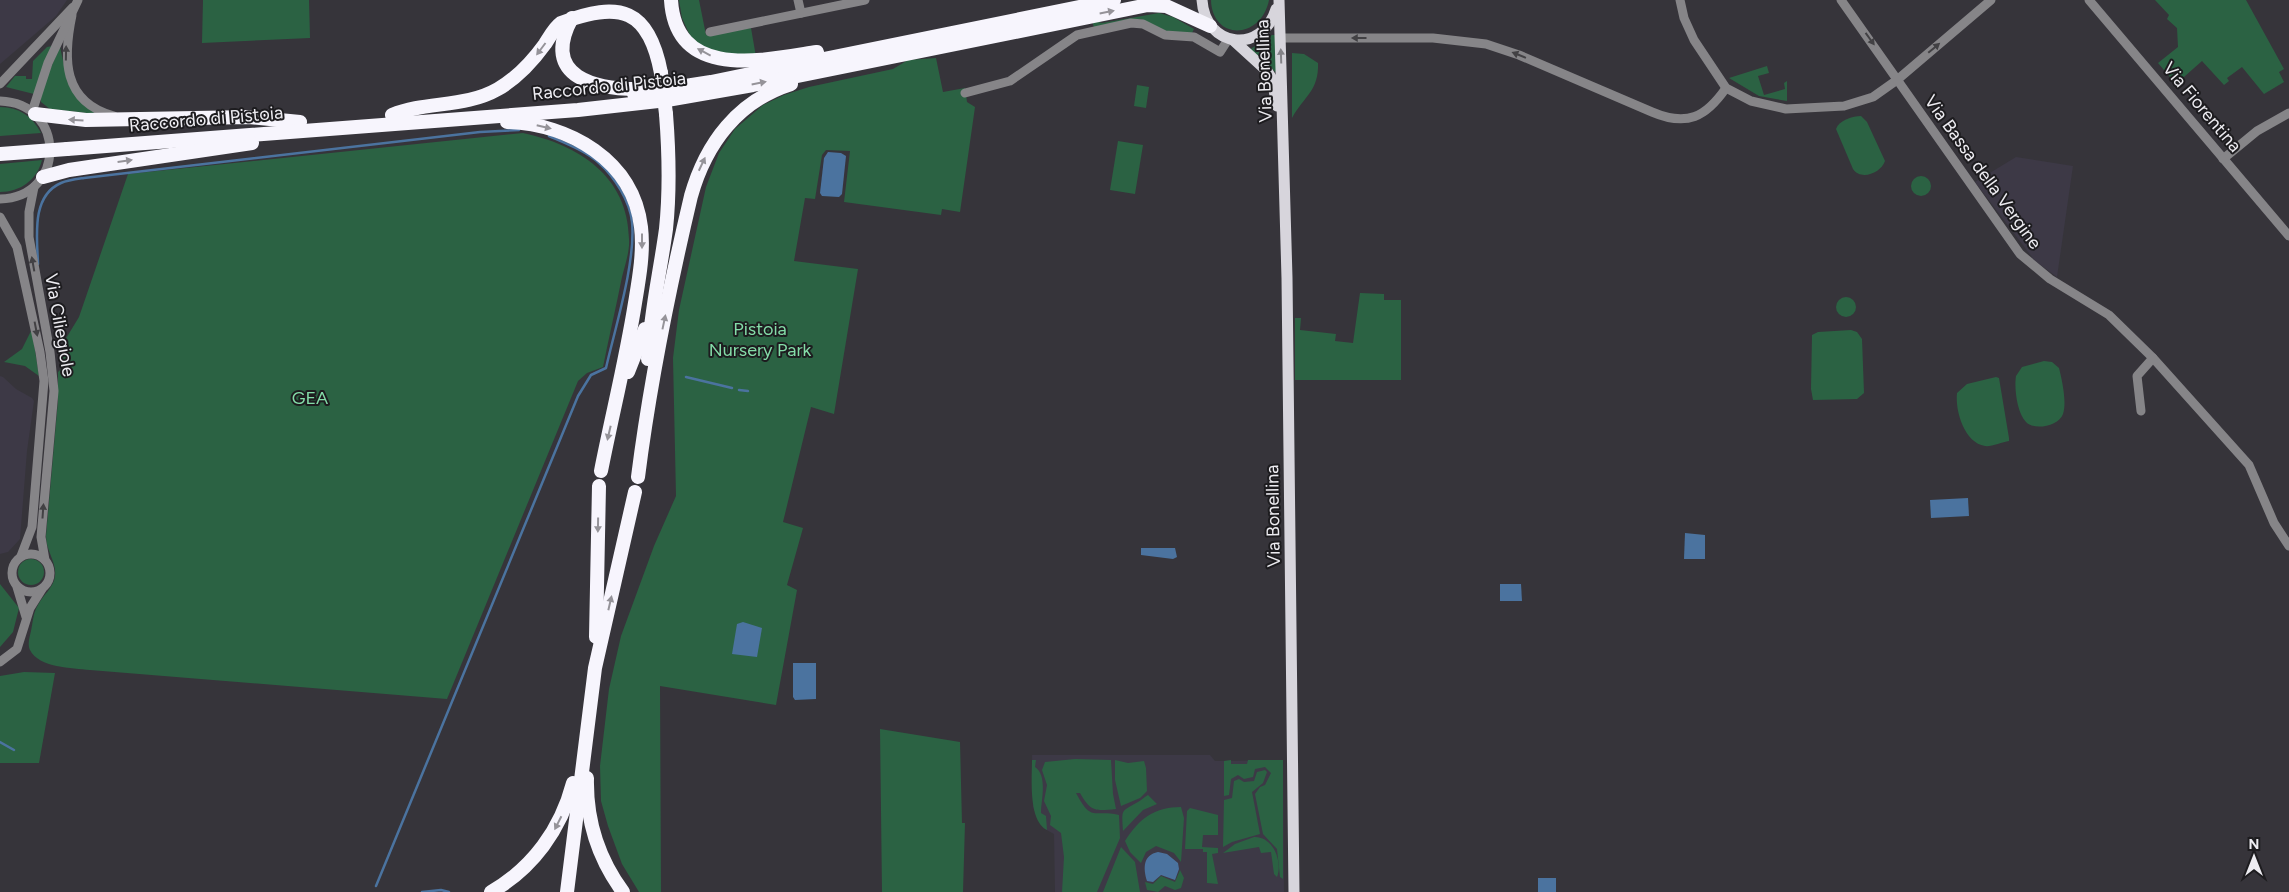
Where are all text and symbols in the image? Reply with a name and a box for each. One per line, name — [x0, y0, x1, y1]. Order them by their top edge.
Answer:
one-way arrow — [1100, 8, 1116, 16]
street label: Via Bonellina — [1251, 19, 1277, 123]
one-way arrow — [1865, 32, 1876, 45]
one-way arrow — [1351, 34, 1367, 42]
one-way arrow — [535, 42, 546, 55]
one-way arrow — [1928, 43, 1940, 54]
one-way arrow — [62, 44, 70, 60]
one-way arrow — [696, 48, 711, 56]
one-way arrow — [1276, 48, 1284, 64]
one-way arrow — [1511, 51, 1526, 59]
street label: Via Fiorentina — [2158, 57, 2246, 157]
street label: Raccordo di Pistoia — [531, 67, 687, 105]
one-way arrow — [752, 79, 768, 87]
street label: Via Bassa della Vergine — [1920, 91, 2046, 253]
street label: Raccordo di Pistoia — [128, 101, 284, 137]
one-way arrow — [68, 115, 84, 123]
one-way arrow — [537, 123, 552, 131]
one-way arrow — [117, 157, 133, 165]
one-way arrow — [698, 157, 706, 171]
one-way arrow — [638, 233, 646, 249]
one-way arrow — [28, 255, 36, 271]
street label: Via Ciliegiole — [40, 272, 80, 378]
one-way arrow — [660, 314, 668, 329]
park label: Pistoia Nursery Park — [709, 318, 812, 361]
one-way arrow — [32, 322, 40, 338]
park label: GEA — [292, 387, 328, 409]
one-way arrow — [605, 426, 613, 441]
street label: Via Bonellina — [1261, 464, 1285, 568]
one-way arrow — [39, 503, 47, 519]
one-way arrow — [594, 517, 602, 533]
one-way arrow — [606, 596, 614, 611]
one-way arrow — [554, 816, 562, 830]
north arrow — [2229, 832, 2279, 882]
text: N — [2249, 836, 2259, 853]

